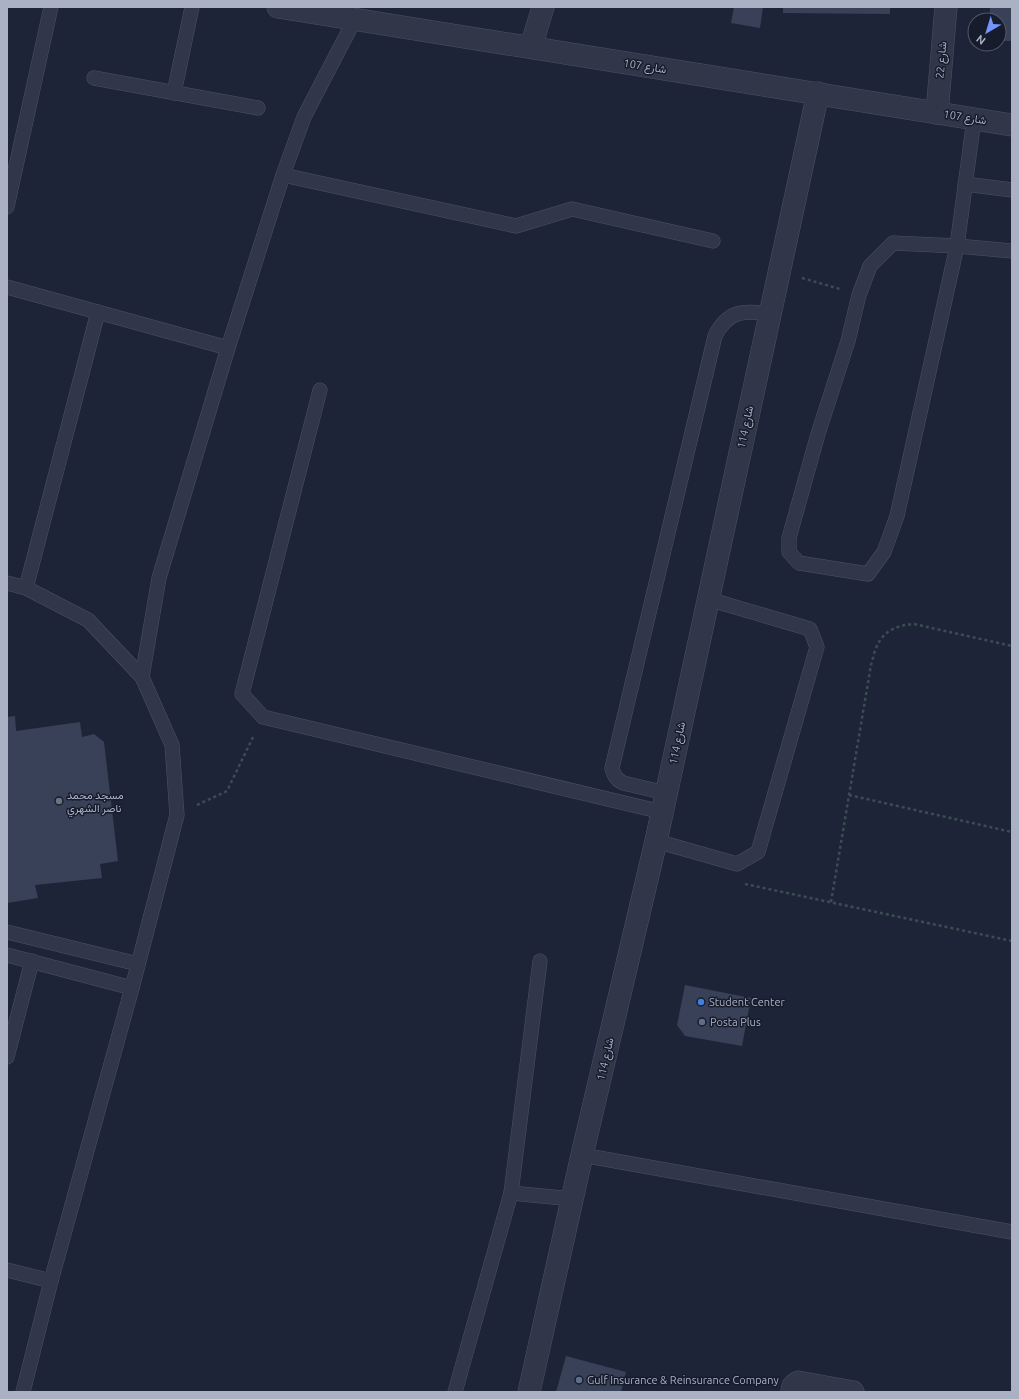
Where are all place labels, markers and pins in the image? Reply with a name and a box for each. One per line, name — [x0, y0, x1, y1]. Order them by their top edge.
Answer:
place label: مسجد محمد ناصر الشهري — [67, 789, 124, 818]
marker: مسجد محمد ناصر الشهري — [54, 796, 64, 806]
place label: Student Center — [709, 996, 785, 1008]
marker: Student Center — [696, 997, 706, 1007]
place label: Posta Plus — [710, 1016, 761, 1028]
marker: Posta Plus — [697, 1017, 707, 1027]
place label: Gulf Insurance & Reinsurance Company — [587, 1374, 779, 1386]
marker: Gulf Insurance & Reinsurance Company — [574, 1375, 584, 1385]

